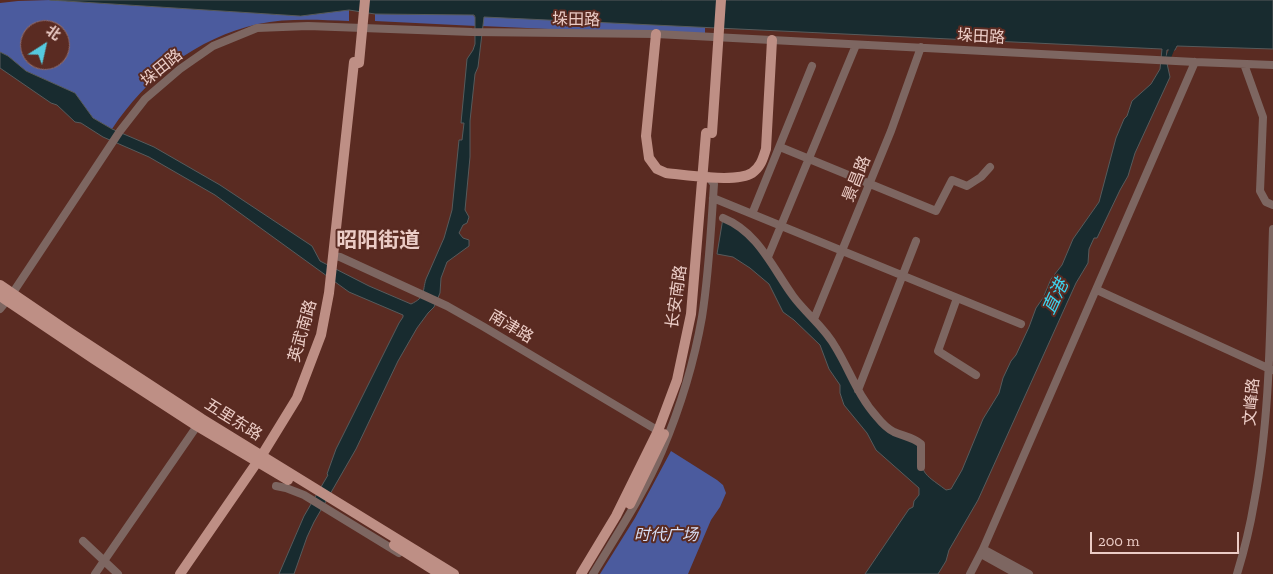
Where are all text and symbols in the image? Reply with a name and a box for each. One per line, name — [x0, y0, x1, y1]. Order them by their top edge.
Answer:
street label: 垛田路 — [552, 10, 600, 30]
north arrow — [20, 20, 70, 70]
text: 北 — [43, 22, 64, 44]
street label: 垛田路 — [957, 26, 1005, 48]
street label: 垛田路 — [137, 45, 187, 91]
street label: 景昌路 — [839, 153, 875, 205]
district label: 昭阳街道 — [336, 228, 420, 254]
street label: 长安南路 — [663, 264, 691, 330]
water label: 直港 — [1039, 276, 1073, 318]
street label: 英武南路 — [285, 298, 321, 364]
street label: 南津路 — [485, 306, 537, 348]
street label: 文峰路 — [1240, 377, 1264, 427]
street label: 五里东路 — [201, 395, 265, 445]
scale bar — [1093, 522, 1242, 554]
park label: 时代广场 — [634, 525, 698, 545]
text: 200 m — [1098, 532, 1139, 550]

